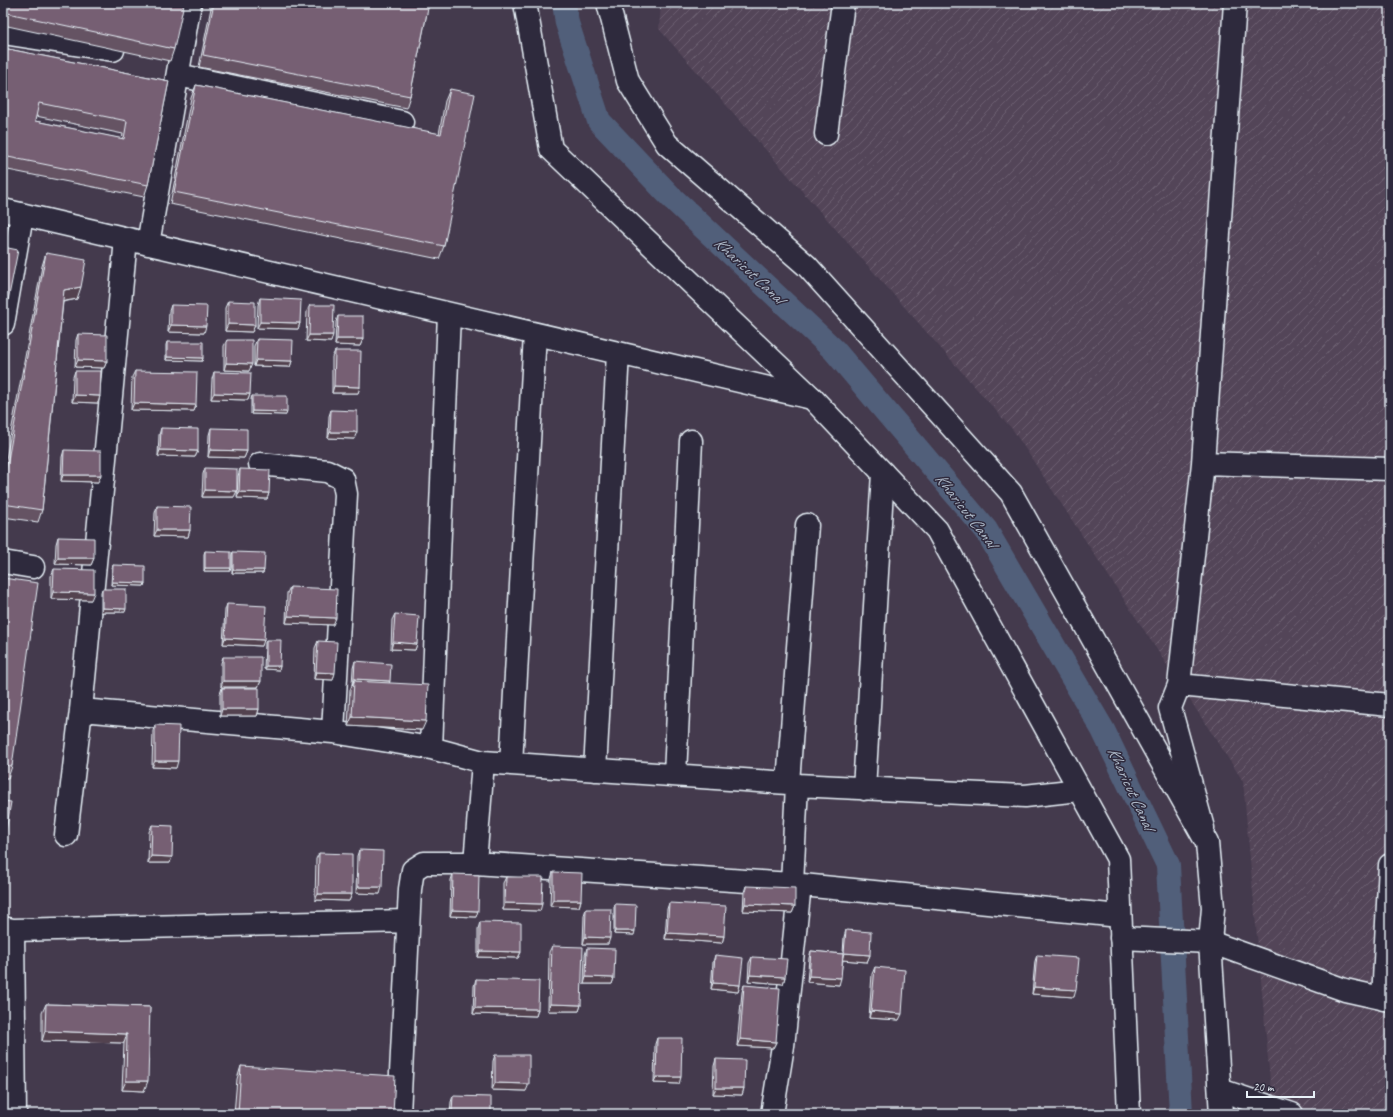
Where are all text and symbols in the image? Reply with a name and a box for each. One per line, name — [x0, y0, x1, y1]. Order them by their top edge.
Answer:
water label: Kharicut Canal — [710, 232, 793, 312]
water label: Kharicut Canal — [931, 469, 1005, 556]
water label: Kharicut Canal — [1103, 743, 1162, 838]
scale bar — [1247, 1073, 1314, 1099]
text: 20 m — [1253, 1079, 1275, 1095]

